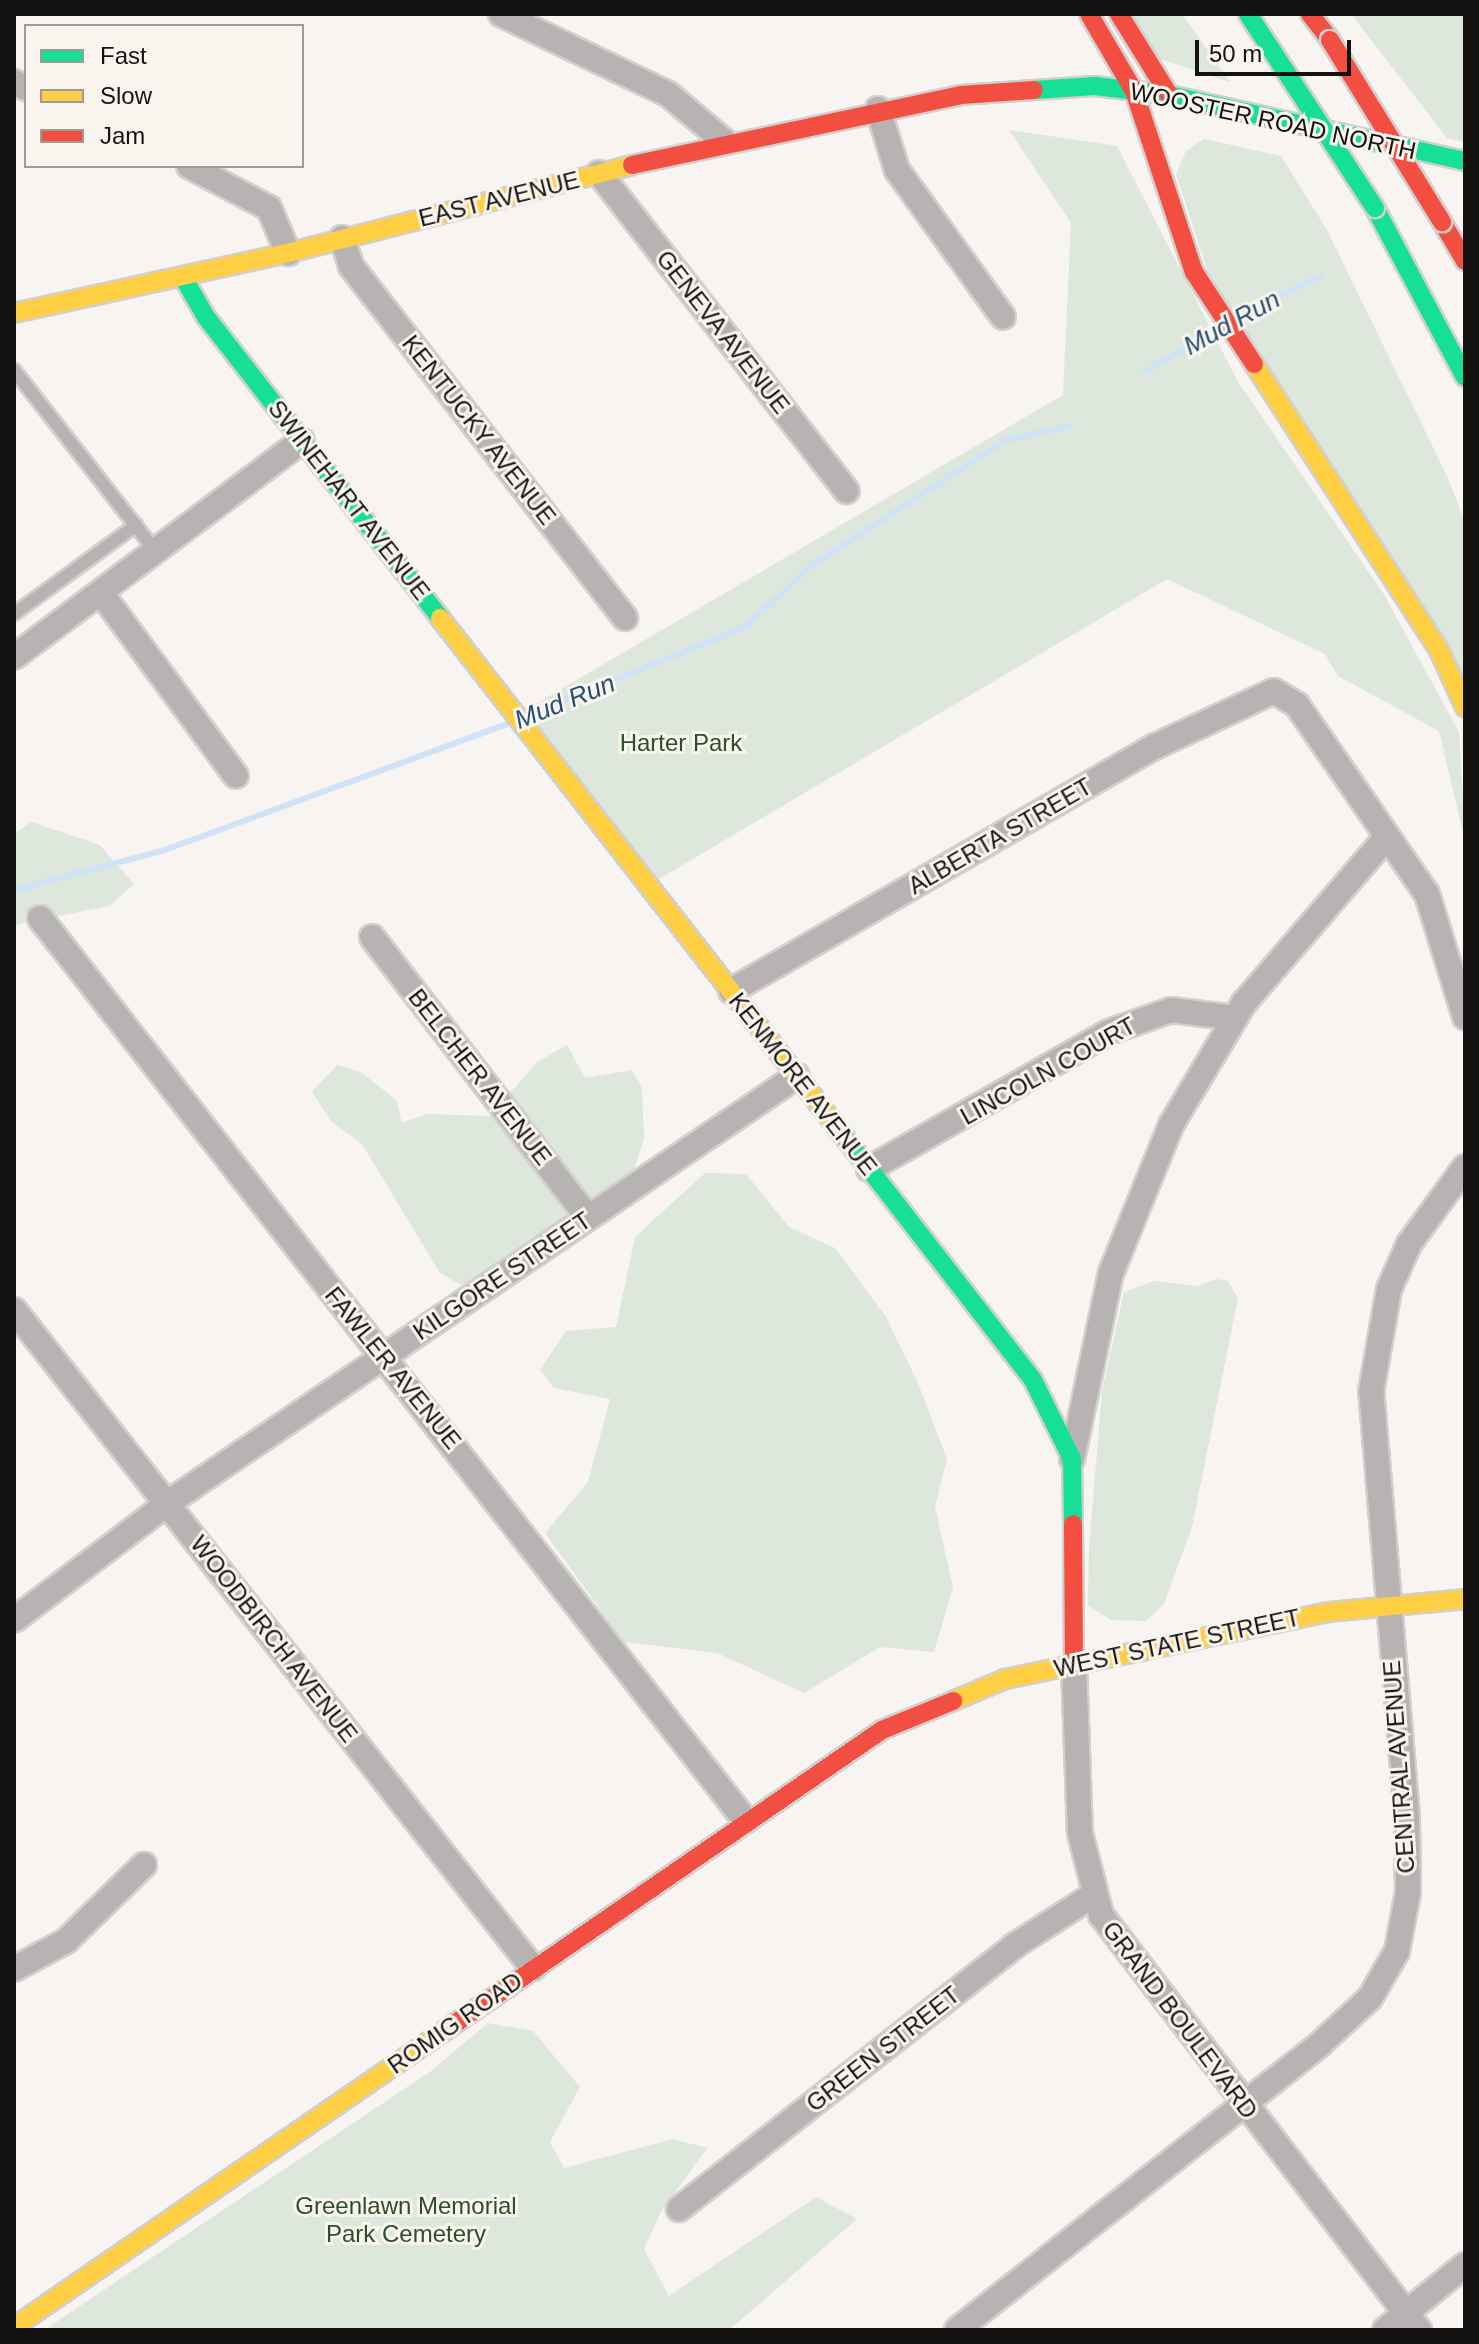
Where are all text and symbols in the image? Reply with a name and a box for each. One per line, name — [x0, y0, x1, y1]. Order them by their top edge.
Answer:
legend — [24, 24, 304, 168]
scale bar — [1199, 24, 1355, 74]
text: 50 m — [1209, 40, 1262, 67]
text: Fast — [100, 42, 147, 69]
street label: WOOSTER ROAD NORTH — [1127, 77, 1419, 165]
text: Slow — [100, 82, 152, 109]
text: Jam — [100, 122, 145, 149]
street label: EAST AVENUE — [415, 165, 583, 233]
street label: GENEVA AVENUE — [650, 244, 796, 420]
water label: Mud Run — [1178, 284, 1286, 362]
street label: KENTUCKY AVENUE — [396, 329, 562, 531]
street label: SWINEHART AVENUE — [262, 394, 436, 606]
water label: Mud Run — [510, 668, 620, 736]
park label: Harter Park — [620, 729, 742, 757]
street label: ALBERTA STREET — [903, 771, 1097, 901]
street label: BELCHER AVENUE — [402, 983, 558, 1171]
street label: KENMORE AVENUE — [722, 987, 884, 1181]
street label: LINCOLN COURT — [955, 1011, 1141, 1131]
street label: KILGORE STREET — [408, 1206, 596, 1346]
street label: FAWLER AVENUE — [318, 1281, 468, 1455]
street label: WOODBIRCH AVENUE — [184, 1529, 364, 1749]
street label: WEST STATE STREET — [1051, 1603, 1303, 1683]
street label: CENTRAL AVENUE — [1377, 1658, 1421, 1876]
street label: GRAND BOULEVARD — [1096, 1916, 1264, 2124]
street label: ROMIG ROAD — [382, 1966, 528, 2080]
street label: GREEN STREET — [801, 1980, 965, 2118]
park label: Greenlawn Memorial Park Cemetery — [295, 2192, 517, 2248]

